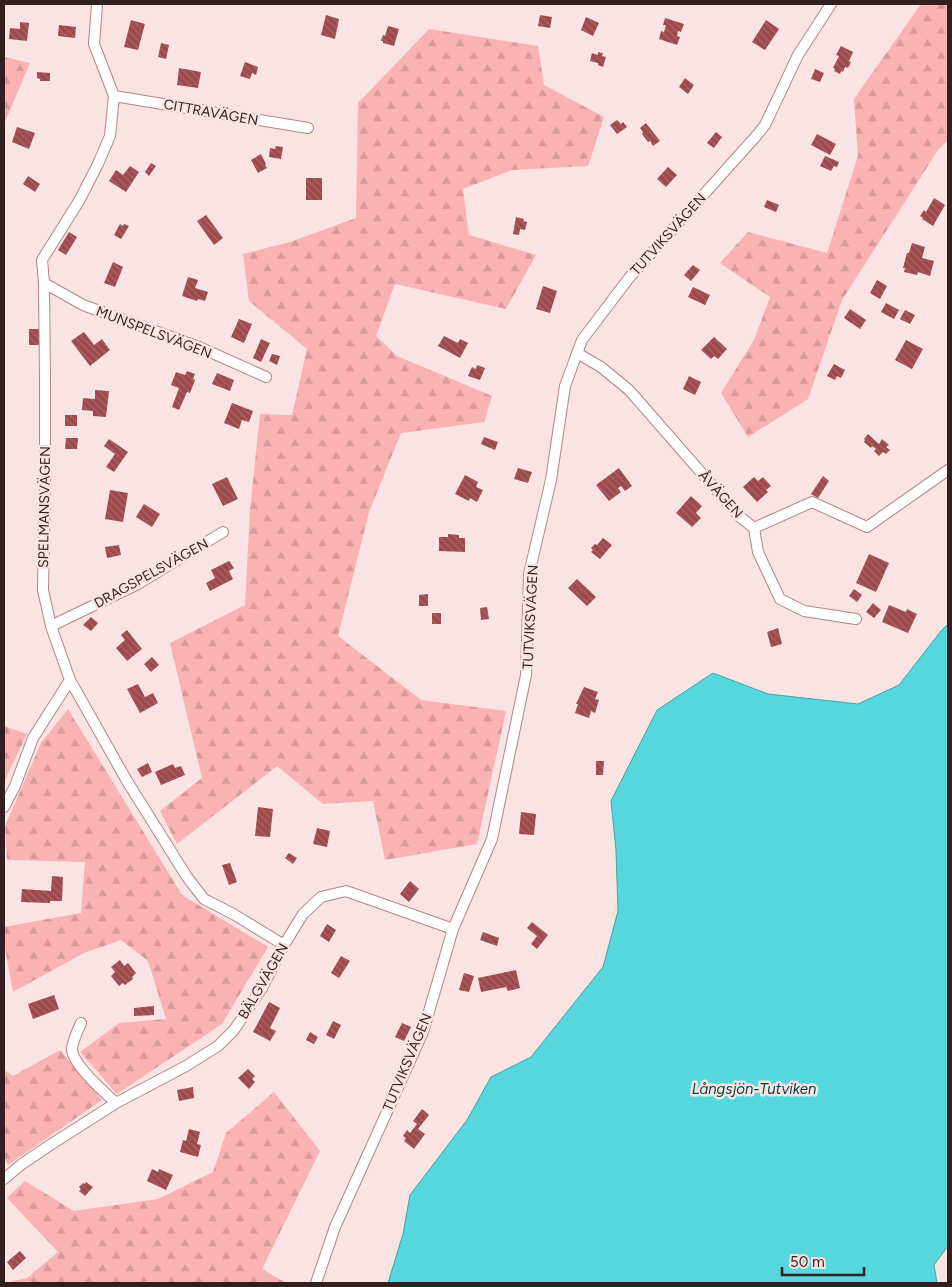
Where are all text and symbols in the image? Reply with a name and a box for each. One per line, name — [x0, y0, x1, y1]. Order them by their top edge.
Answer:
street label: CITTRAVÄGEN — [162, 96, 260, 129]
street label: TUTVIKSVÄGEN — [627, 190, 710, 279]
street label: MUNSPELSVÄGEN — [94, 303, 214, 362]
street label: SPELMANSVÄGEN — [35, 446, 54, 568]
street label: ÅVÄGEN — [695, 467, 746, 522]
street label: DRAGSPELSVÄGEN — [91, 535, 211, 612]
street label: TUTVIKSVÄGEN — [519, 564, 542, 670]
street label: BÄLGVÄGEN — [235, 940, 292, 1022]
street label: TUTVIKSVÄGEN — [379, 1011, 436, 1114]
water label: Långsjön-Tutviken — [692, 1080, 816, 1098]
scale bar — [782, 1244, 864, 1276]
text: 50 m — [790, 1253, 825, 1271]

